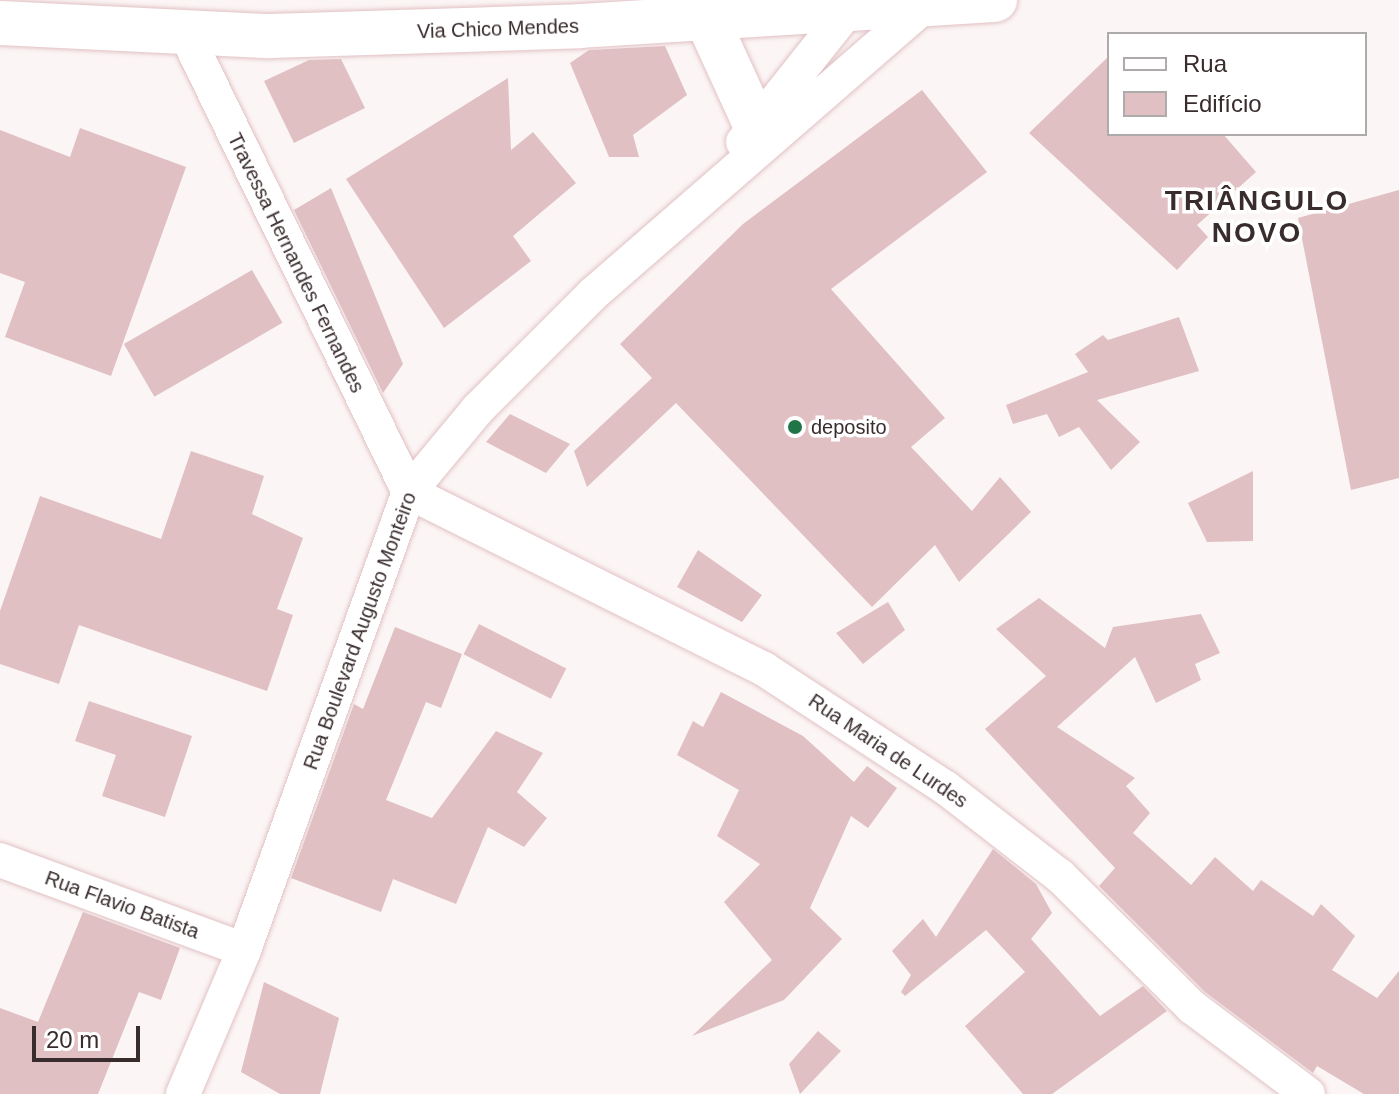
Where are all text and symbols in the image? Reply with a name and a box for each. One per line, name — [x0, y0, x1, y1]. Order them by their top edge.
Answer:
street label: Via Chico Mendes — [417, 14, 579, 44]
legend — [1107, 32, 1367, 136]
text: Rua — [1183, 50, 1227, 77]
text: Edifício — [1183, 90, 1262, 117]
street label: Travessa Hernandes Fernandes — [223, 129, 369, 397]
district label: TRIÂNGULO NOVO — [1165, 184, 1349, 250]
place label: deposito — [811, 415, 887, 439]
marker: deposito — [786, 418, 804, 436]
street label: Rua Boulevard Augusto Monteiro — [298, 488, 422, 774]
street label: Rua Maria de Lurdes — [804, 689, 972, 813]
street label: Rua Flavio Batista — [42, 866, 202, 944]
scale bar — [36, 1010, 144, 1060]
text: 20 m — [46, 1026, 99, 1053]

